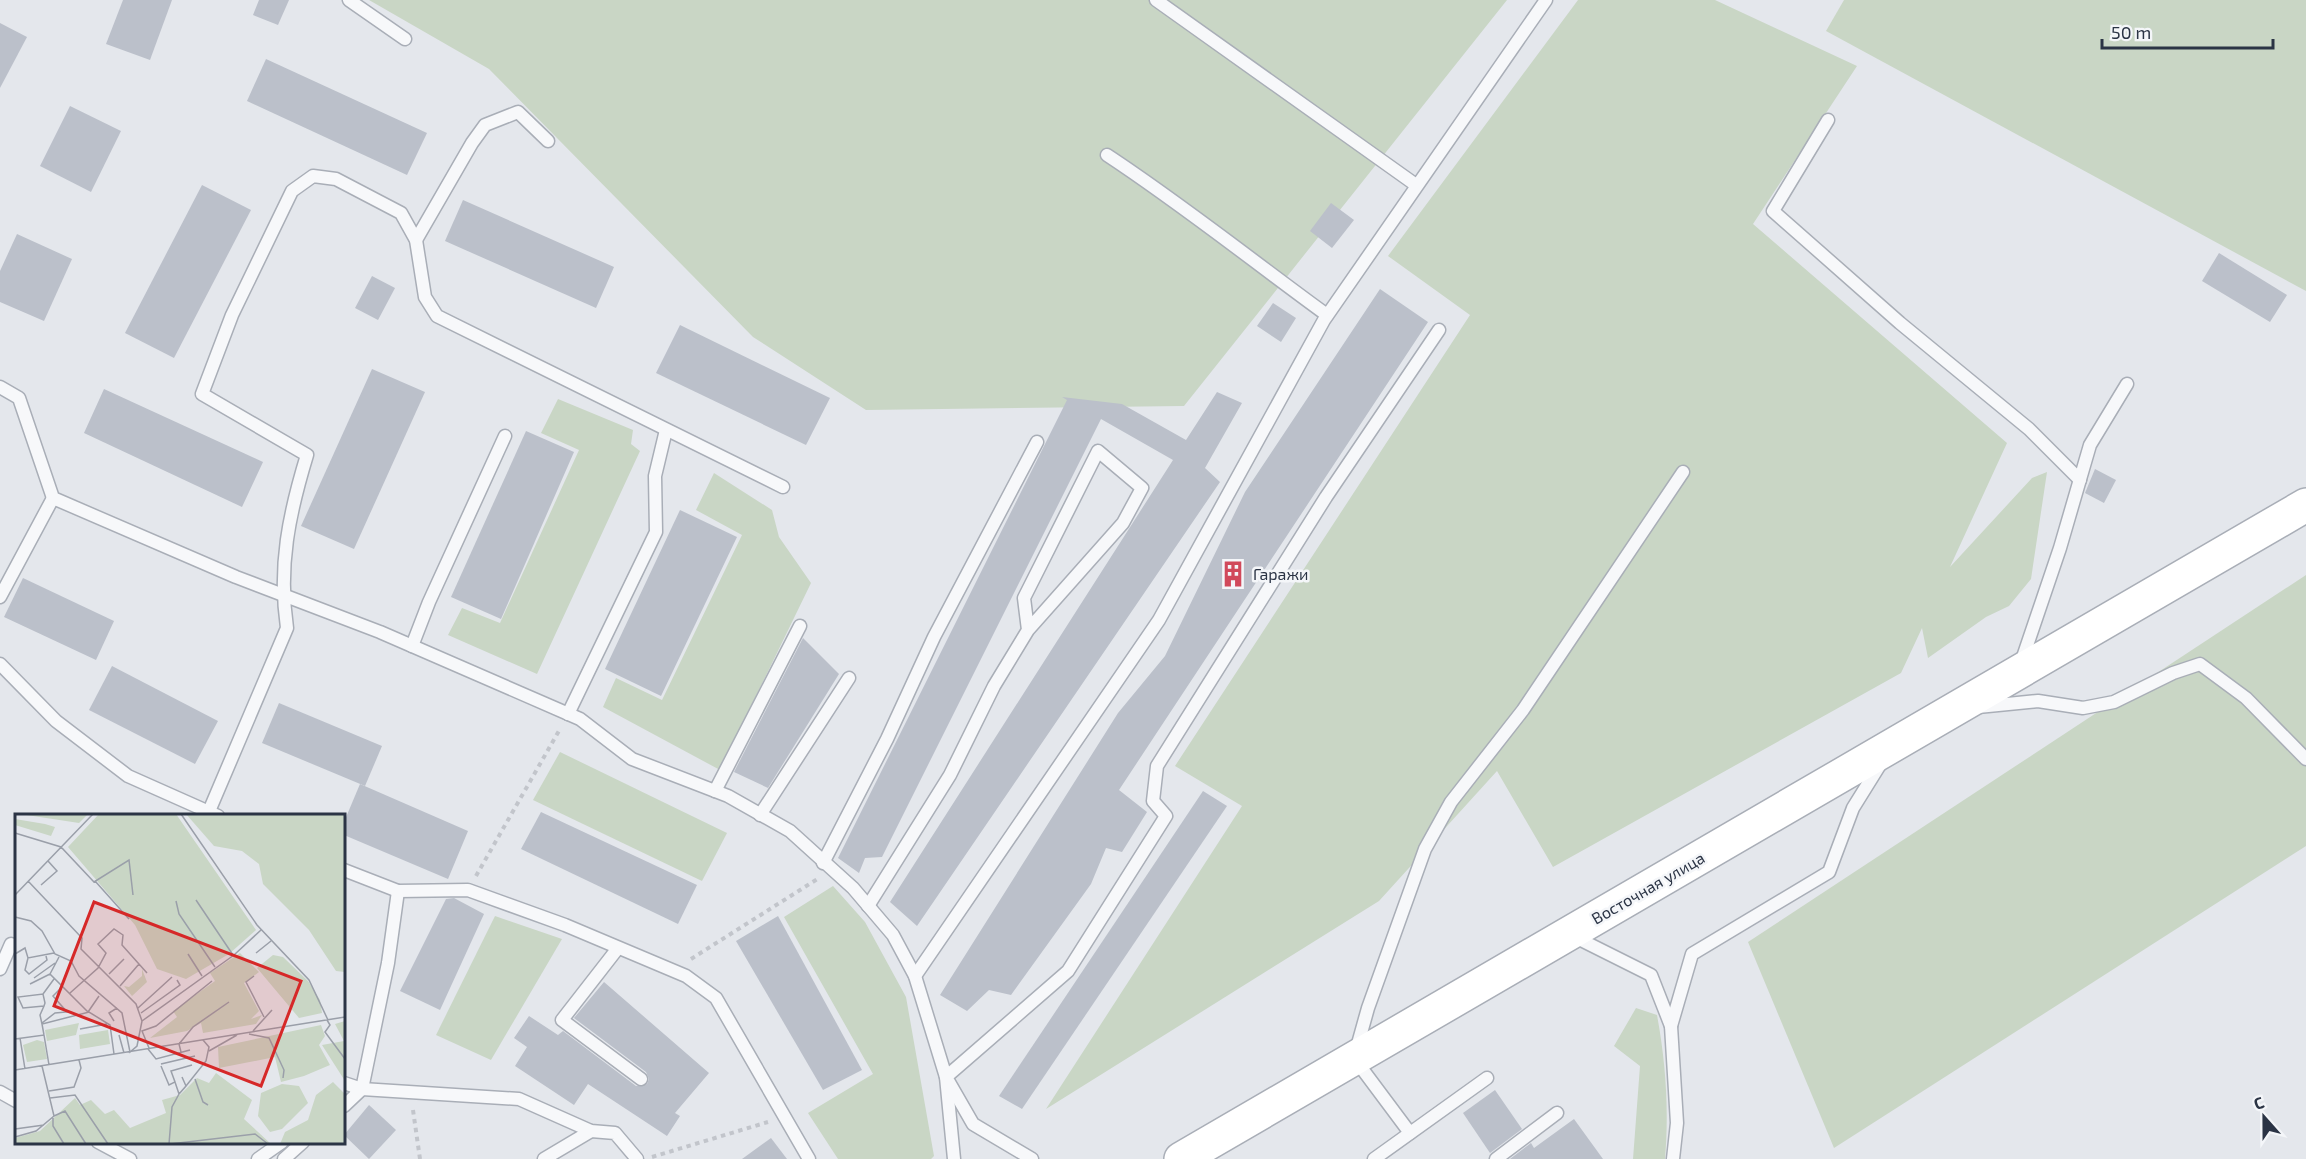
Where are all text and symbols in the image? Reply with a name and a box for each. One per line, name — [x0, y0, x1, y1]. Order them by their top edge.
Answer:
scale bar — [2102, 12, 2273, 50]
text: 50 m — [2111, 21, 2151, 43]
building icon: Гаражи — [1218, 559, 1248, 589]
place label: Гаражи — [1253, 564, 1308, 583]
inset map — [15, 814, 345, 1144]
street label: Восточная улица — [1588, 847, 1708, 929]
north arrow — [2234, 1087, 2294, 1147]
text: С — [2251, 1092, 2266, 1113]

